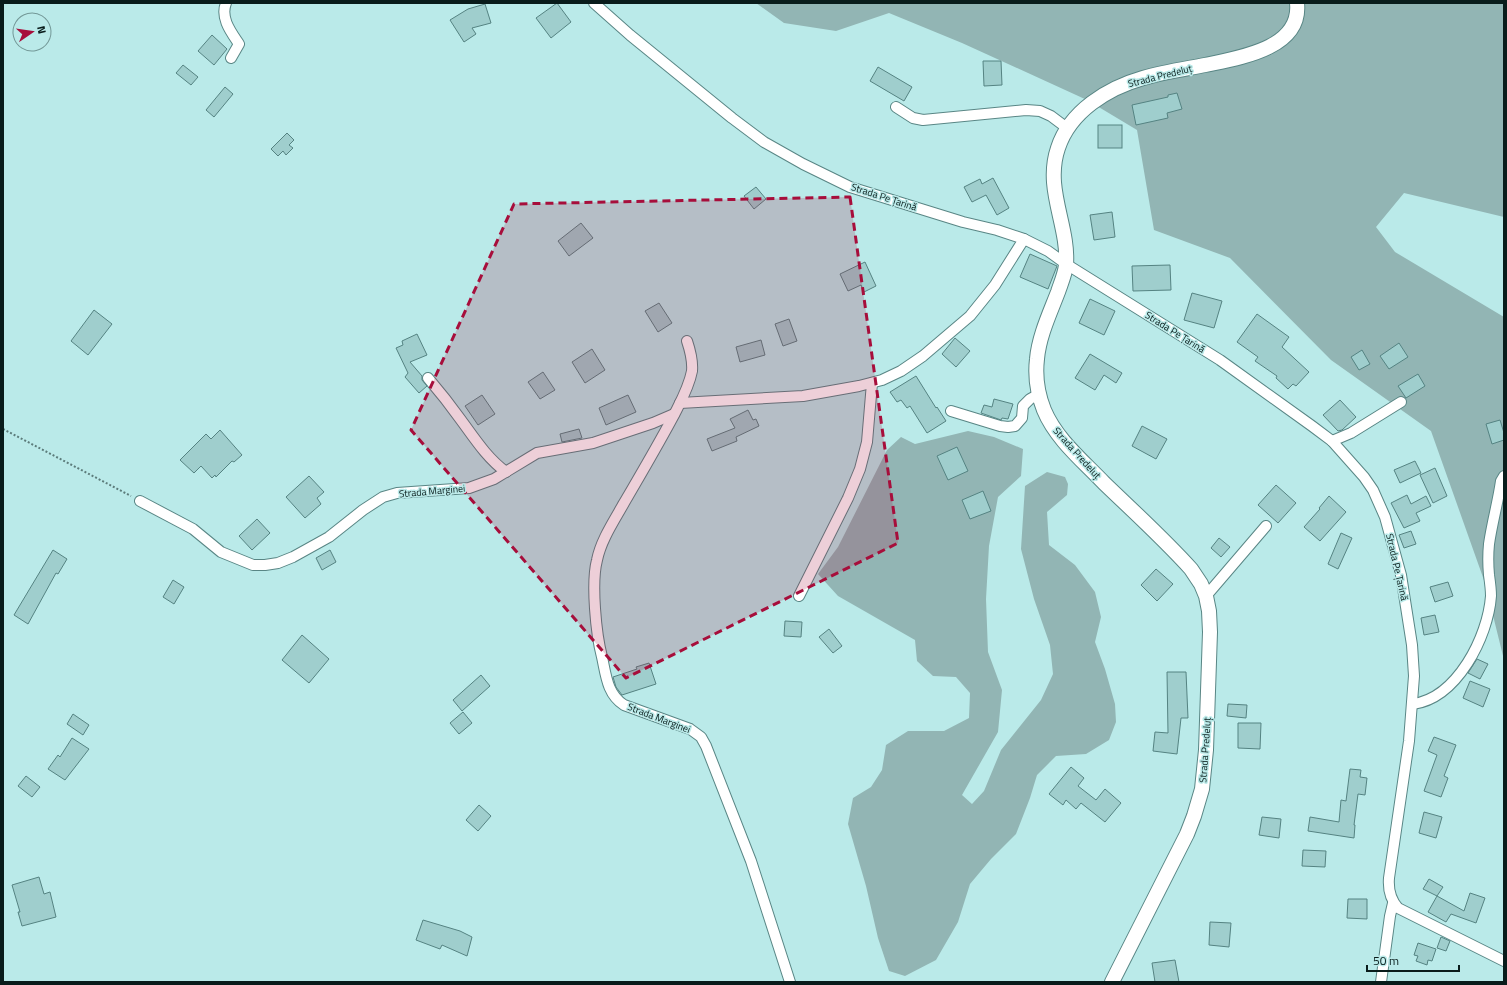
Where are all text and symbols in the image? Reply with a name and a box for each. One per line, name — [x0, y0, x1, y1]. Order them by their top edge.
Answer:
north arrow — [12, 12, 52, 52]
text: N — [33, 24, 50, 35]
street label: Strada Predeluț — [1126, 61, 1194, 91]
street label: Strada Pe Țarină — [849, 179, 919, 215]
street label: Strada Pe Țarină — [1142, 308, 1208, 356]
street label: Strada Predeluț — [1049, 424, 1105, 483]
street label: Strada Marginei — [398, 481, 466, 501]
street label: Strada Pe Țarină — [1382, 532, 1412, 602]
street label: Strada Marginei — [625, 699, 693, 737]
street label: Strada Predeluț — [1195, 716, 1215, 783]
scale bar — [1367, 947, 1459, 973]
text: 50 m — [1373, 951, 1399, 970]

